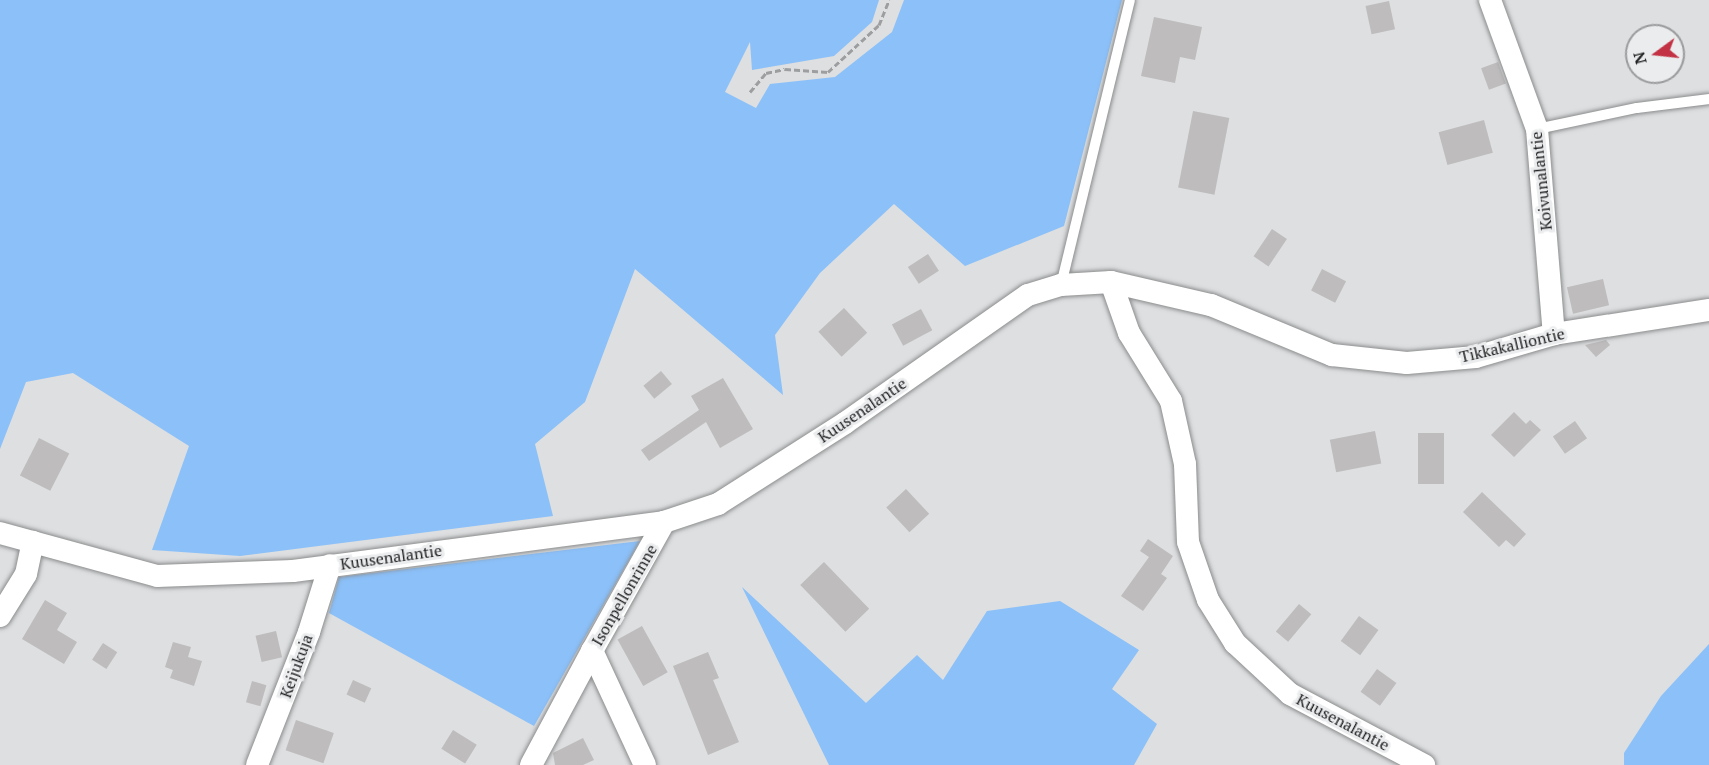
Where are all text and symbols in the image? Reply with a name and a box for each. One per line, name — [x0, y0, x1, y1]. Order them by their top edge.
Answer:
north arrow — [1625, 24, 1685, 84]
text: N — [1627, 49, 1652, 67]
street label: Koivunalantie — [1526, 131, 1556, 231]
street label: Tikkakalliontie — [1458, 324, 1566, 366]
street label: Kuusenalantie — [814, 373, 910, 447]
street label: Kuusenalantie — [339, 540, 443, 574]
street label: Isonpellonrinne — [587, 541, 661, 649]
street label: Keijukuja — [276, 632, 316, 700]
street label: Kuusenalantie — [1293, 689, 1393, 755]

